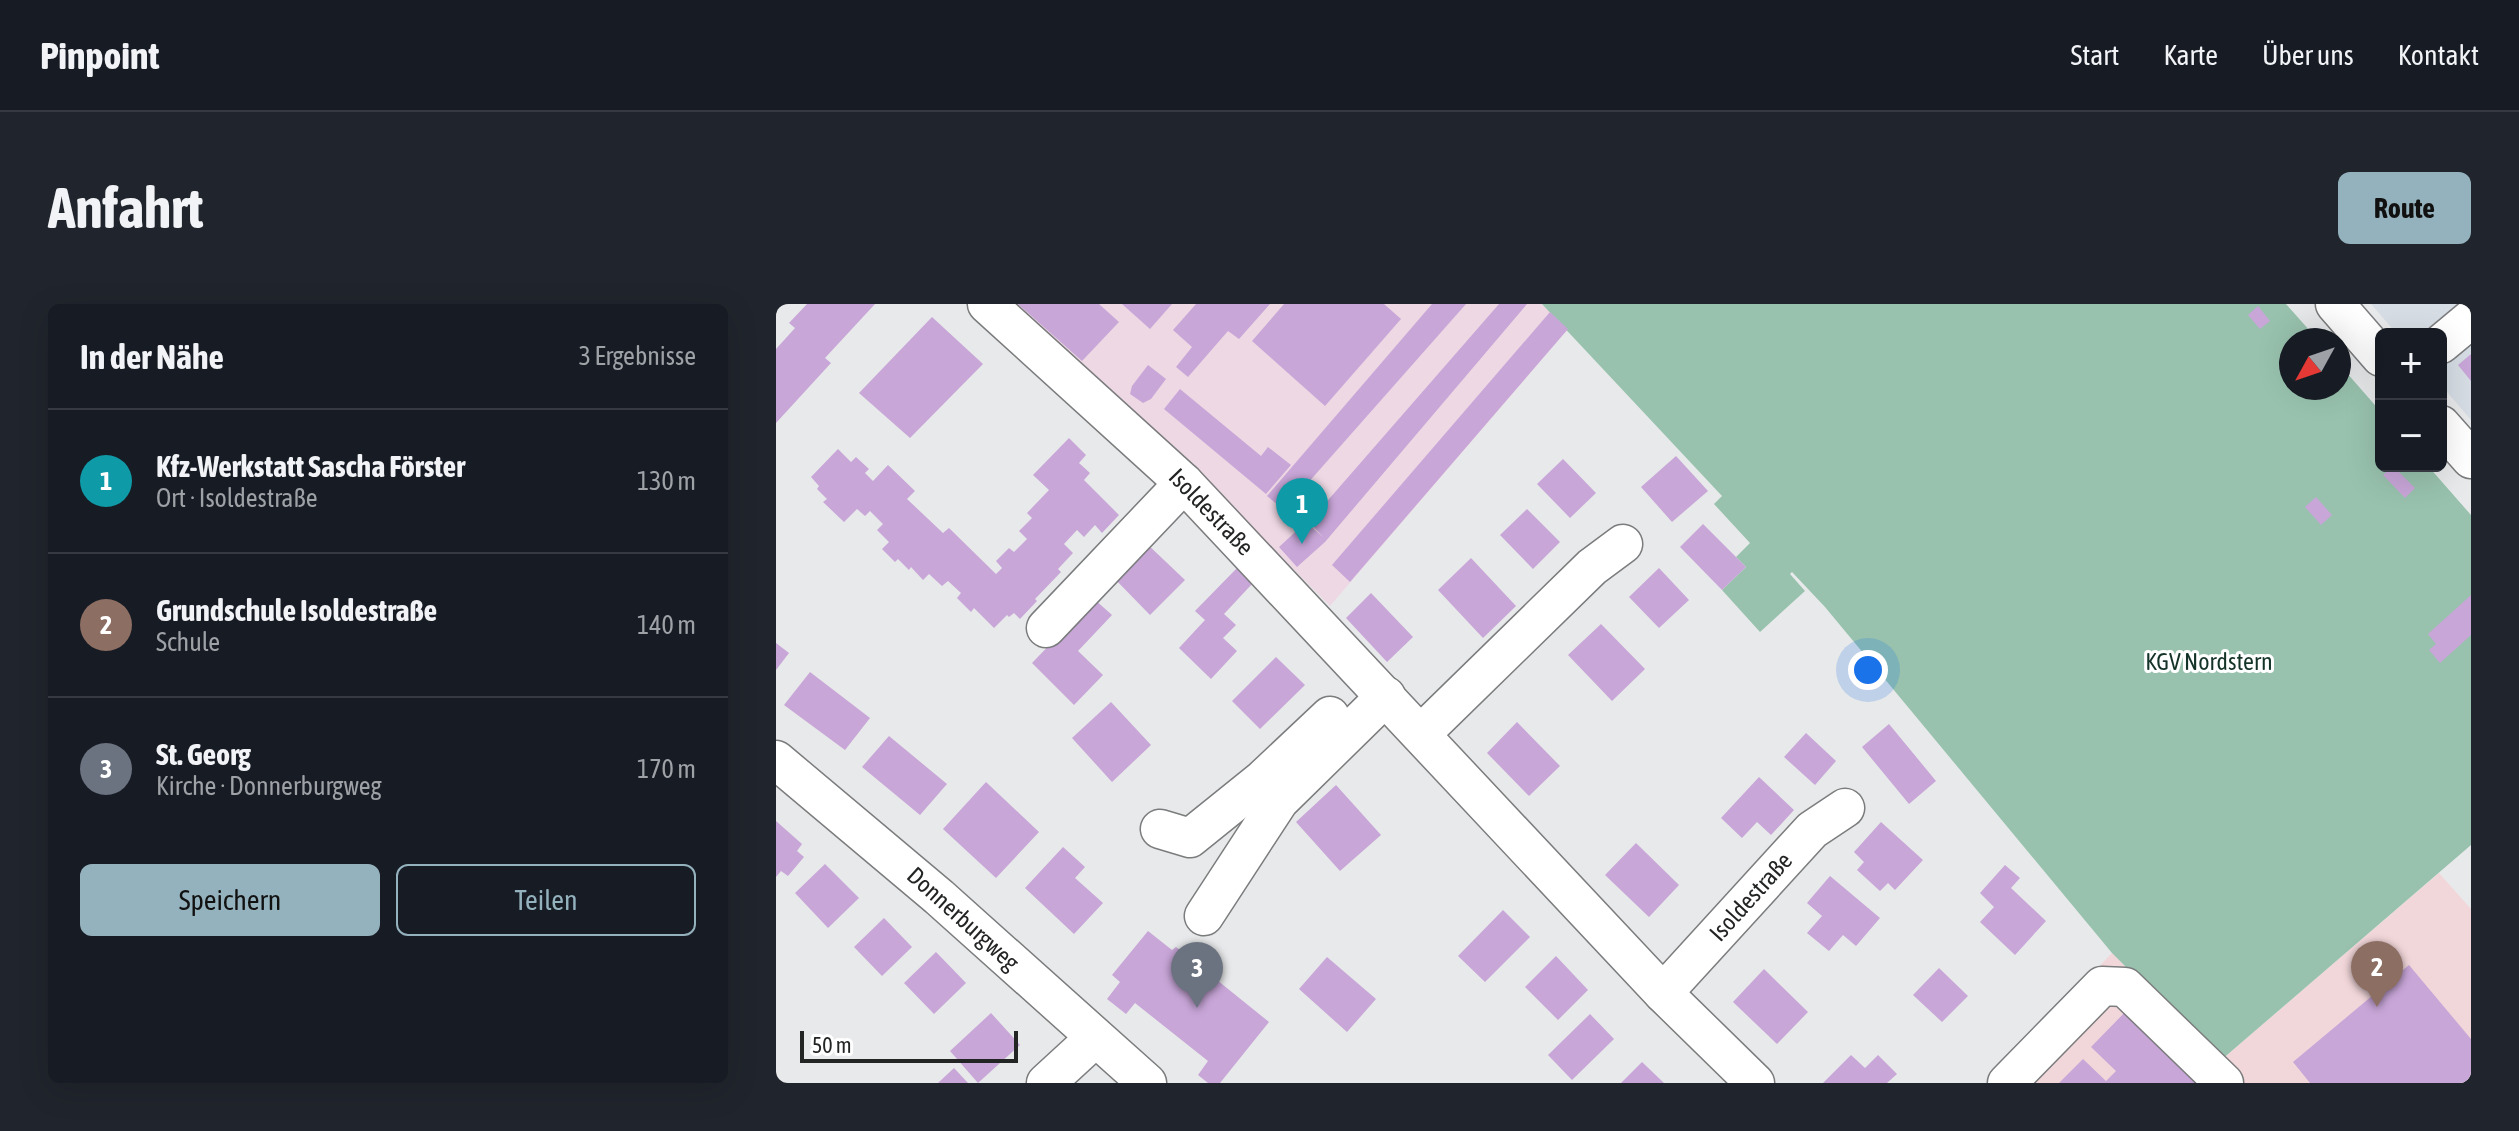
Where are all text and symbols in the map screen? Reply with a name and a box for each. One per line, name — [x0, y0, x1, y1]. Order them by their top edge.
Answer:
text: Pinpoint — [40, 34, 159, 77]
text: Start — [2070, 39, 2119, 71]
text: Karte — [2163, 39, 2218, 71]
text: Über uns — [2262, 39, 2354, 71]
text: Kontakt — [2398, 39, 2479, 71]
button: Route — [2338, 172, 2471, 244]
text: Anfahrt — [48, 176, 203, 240]
north arrow — [2279, 328, 2351, 400]
map controls — [2375, 328, 2447, 472]
button: + — [2375, 328, 2447, 400]
text: In der Nähe — [80, 337, 224, 376]
text: 3 Ergebnisse — [579, 341, 696, 371]
button: − — [2375, 400, 2447, 472]
text: Kfz-Werkstatt Sascha Förster — [156, 449, 465, 483]
street label: Isoldestraße — [1164, 463, 1259, 560]
text: 1 — [100, 466, 112, 496]
text: 130 m — [637, 466, 696, 496]
pin: 1 — [1276, 478, 1328, 544]
text: Ort · Isoldestraße — [156, 483, 318, 513]
text: Grundschule Isoldestraße — [156, 593, 437, 627]
text: 2 — [100, 610, 112, 640]
text: 140 m — [637, 610, 696, 640]
text: Schule — [156, 627, 220, 657]
park label: KGV Nordstern — [2145, 648, 2273, 675]
your location — [1848, 650, 1888, 690]
text: St. Georg — [156, 737, 251, 771]
text: 3 — [100, 754, 112, 784]
text: 170 m — [637, 754, 696, 784]
text: Kirche · Donnerburgweg — [156, 771, 382, 801]
street label: Isoldestraße — [1704, 847, 1797, 946]
street label: Donnerburgweg — [902, 861, 1025, 976]
button: Speichern — [80, 864, 380, 936]
button: Teilen — [396, 864, 696, 936]
pin: 2 — [2351, 941, 2403, 1007]
pin: 3 — [1171, 942, 1223, 1008]
scale bar — [800, 1027, 1018, 1063]
text: 50 m — [812, 1032, 852, 1058]

